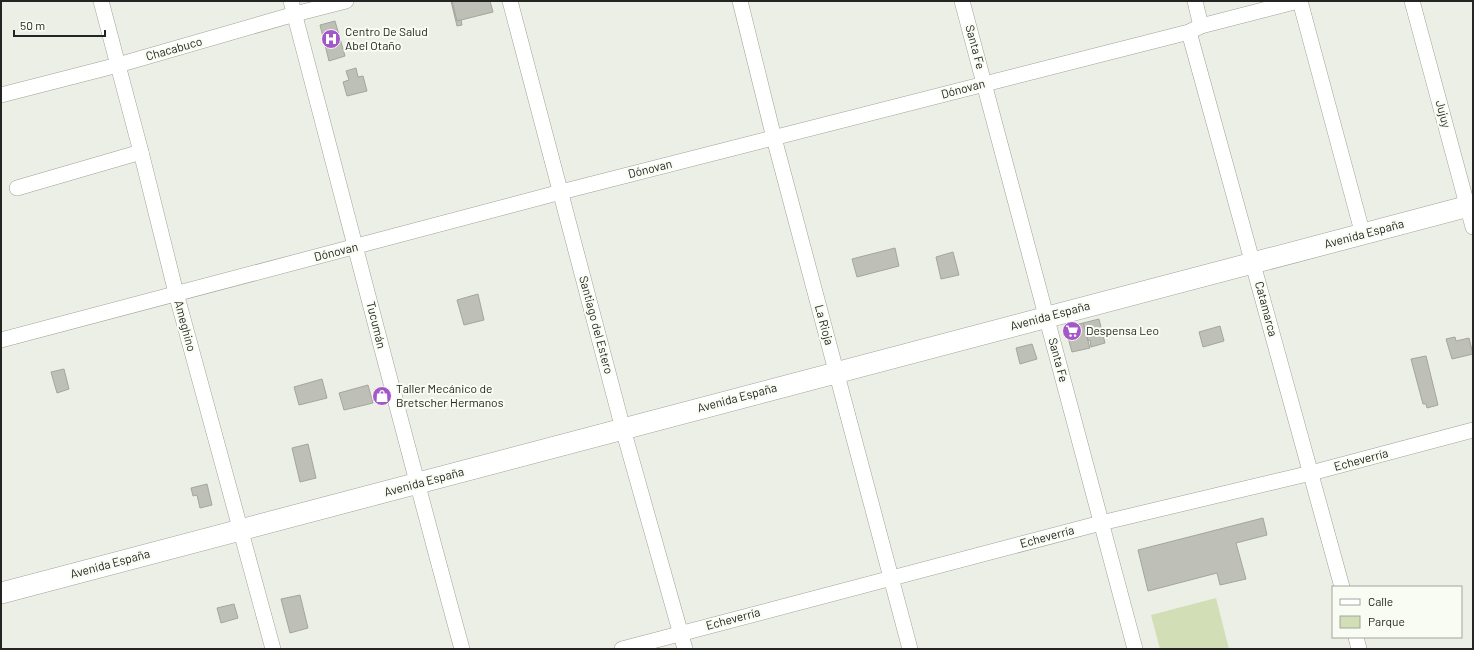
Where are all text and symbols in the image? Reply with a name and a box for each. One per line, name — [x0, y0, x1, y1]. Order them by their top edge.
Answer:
scale bar — [14, 12, 105, 38]
text: 50 m — [20, 18, 45, 32]
street label: Santa Fe — [963, 23, 989, 70]
place label: Centro De Salud Abel Otaño — [345, 24, 428, 52]
hospital icon: Centro De Salud Abel Otaño — [320, 28, 342, 50]
street label: Chacabuco — [144, 33, 204, 63]
street label: Dónovan — [939, 75, 986, 101]
street label: Jujuy — [1434, 98, 1455, 130]
street label: Dónovan — [626, 156, 673, 180]
street label: Avenida España — [1322, 216, 1405, 250]
street label: Dónovan — [312, 239, 359, 263]
street label: Santiago del Estero — [577, 274, 617, 375]
street label: Catamarca — [1253, 280, 1281, 338]
street label: Avenida España — [1008, 298, 1091, 332]
street label: Ameghino — [172, 299, 200, 353]
street label: Tucumán — [364, 300, 390, 350]
street label: La Rioja — [813, 303, 837, 347]
supermarket icon: Despensa Leo — [1061, 320, 1083, 342]
place label: Despensa Leo — [1086, 323, 1159, 337]
street label: Santa Fe — [1046, 336, 1072, 383]
street label: Avenida España — [695, 380, 778, 414]
place label: Taller Mecánico de Bretscher Hermanos — [396, 381, 504, 409]
shop icon: Taller Mecánico de Bretscher Hermanos — [371, 385, 393, 407]
street label: Echeverría — [1332, 445, 1389, 473]
street label: Avenida España — [382, 464, 465, 498]
street label: Echeverría — [1018, 522, 1075, 550]
street label: Avenida España — [68, 546, 151, 580]
legend — [1332, 586, 1462, 638]
text: Calle — [1368, 594, 1393, 608]
street label: Echeverría — [704, 604, 761, 632]
text: Parque — [1368, 614, 1405, 628]

